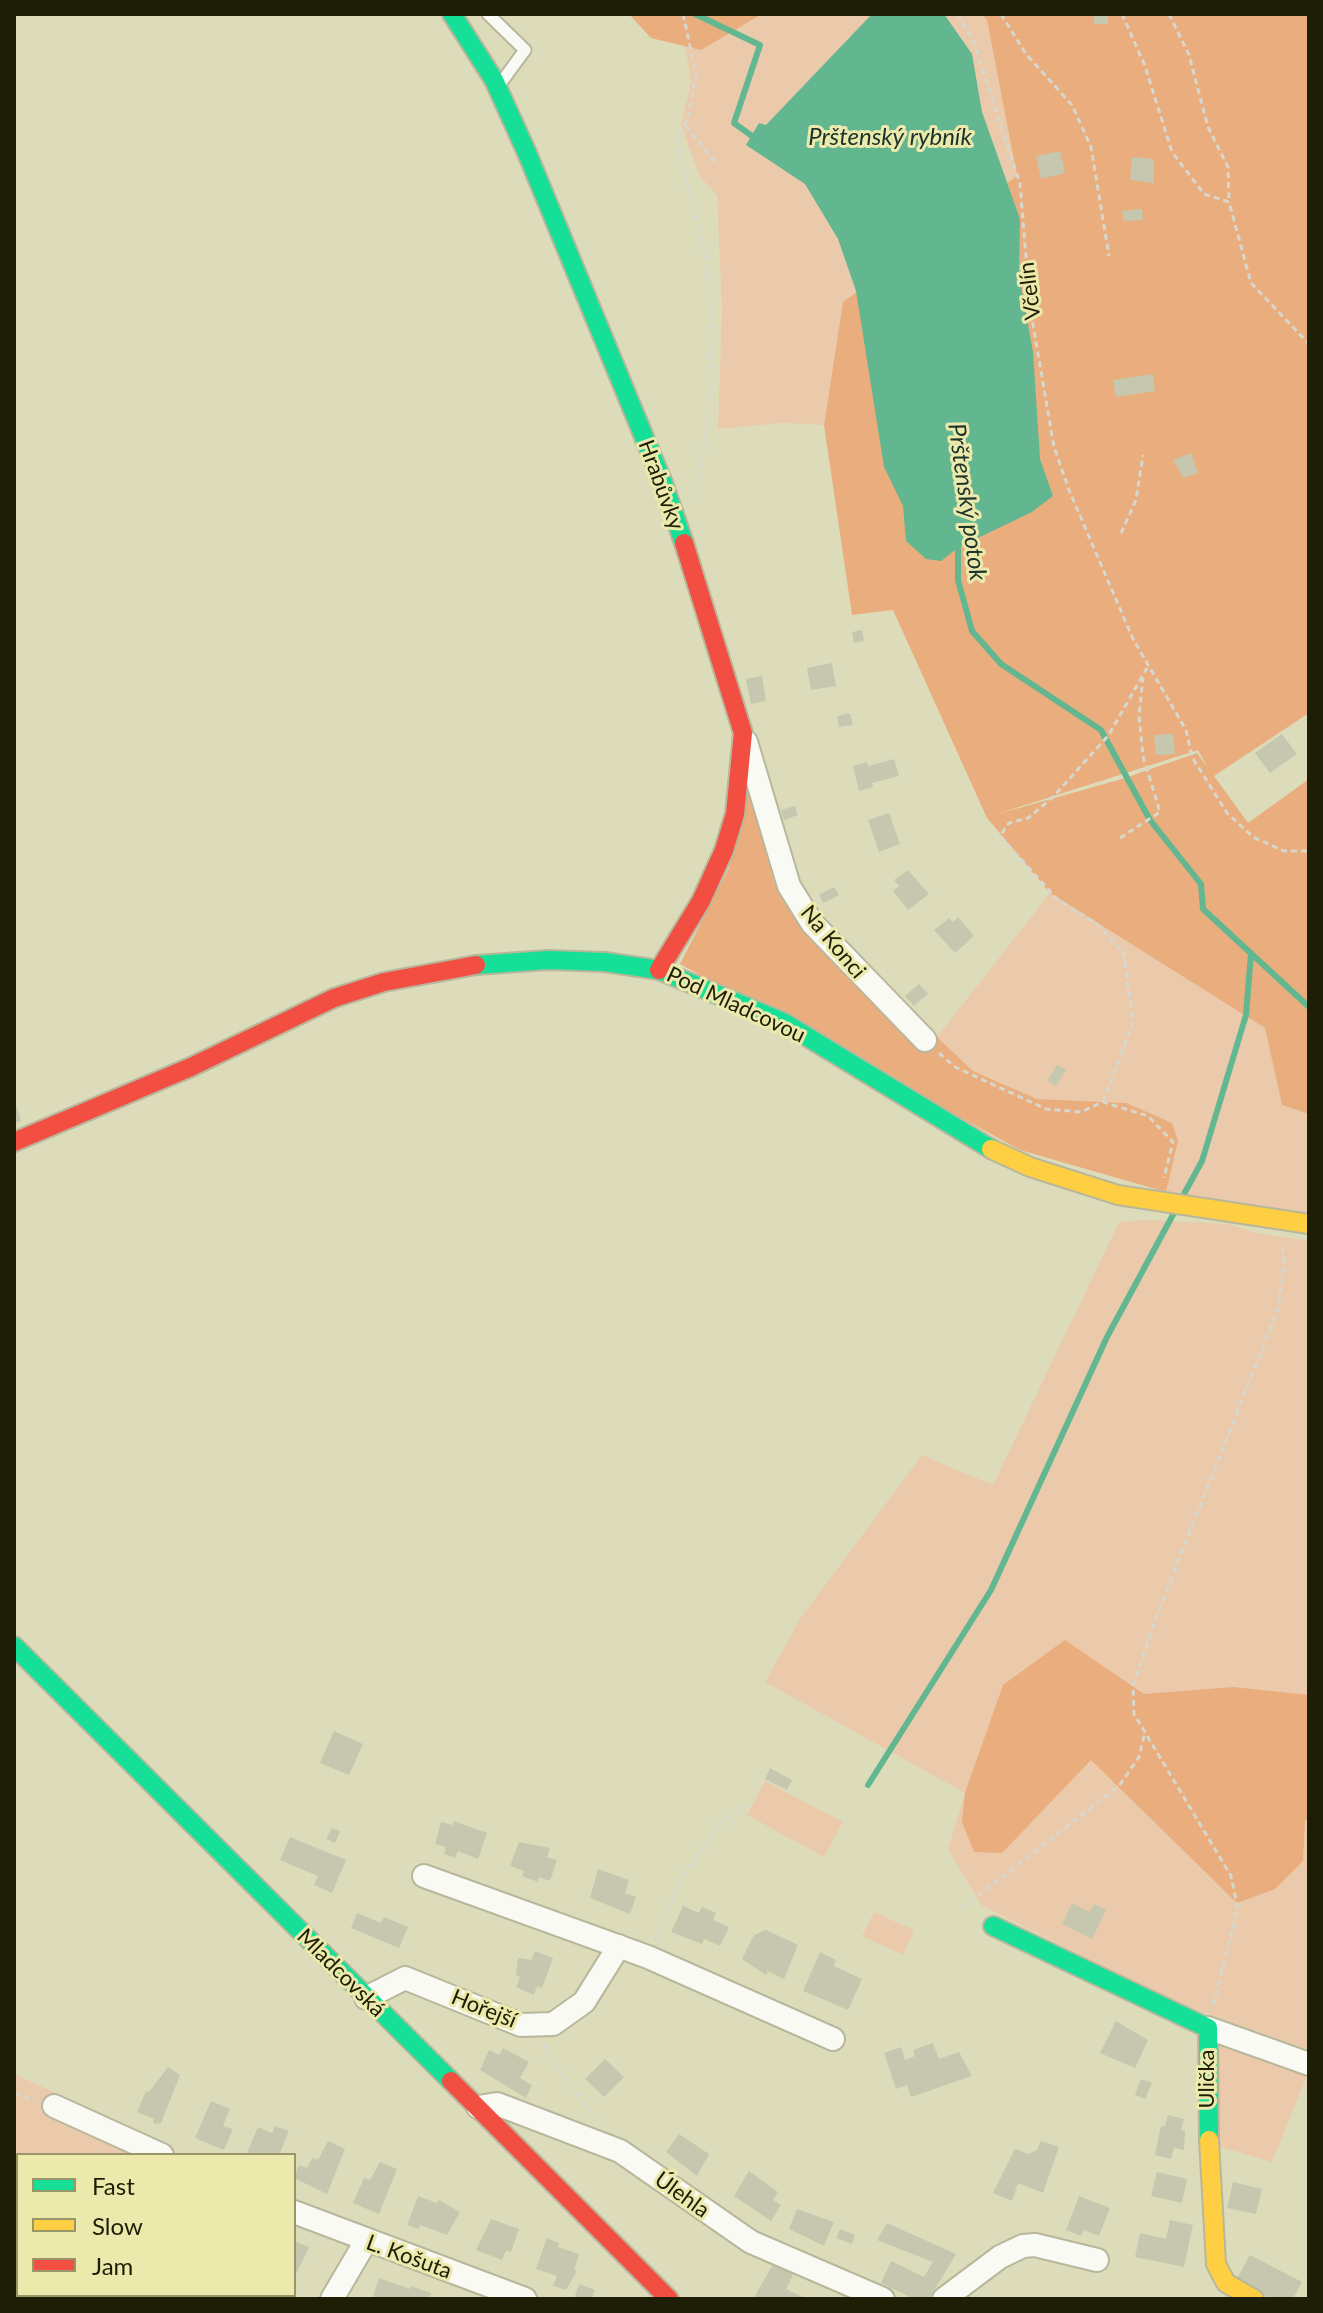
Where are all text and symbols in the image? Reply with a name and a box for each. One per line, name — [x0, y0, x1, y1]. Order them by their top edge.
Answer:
water label: Prštenský rybník — [808, 123, 972, 151]
street label: Včelín — [1013, 261, 1047, 321]
water label: Prštenský potok — [942, 421, 992, 583]
street label: Hrabůvky — [633, 436, 689, 534]
street label: Na Konci — [795, 900, 871, 984]
street label: Pod Mladcovou — [662, 961, 810, 1049]
street label: Mladcovská — [291, 1923, 391, 2023]
street label: Hořejší — [447, 1984, 521, 2034]
street label: Ulička — [1194, 2049, 1220, 2109]
legend — [16, 2153, 296, 2297]
street label: Úlehla — [649, 2166, 715, 2224]
text: Fast — [92, 2171, 135, 2200]
text: Slow — [92, 2211, 143, 2240]
street label: L. Košuta — [363, 2229, 455, 2285]
text: Jam — [92, 2251, 133, 2280]

